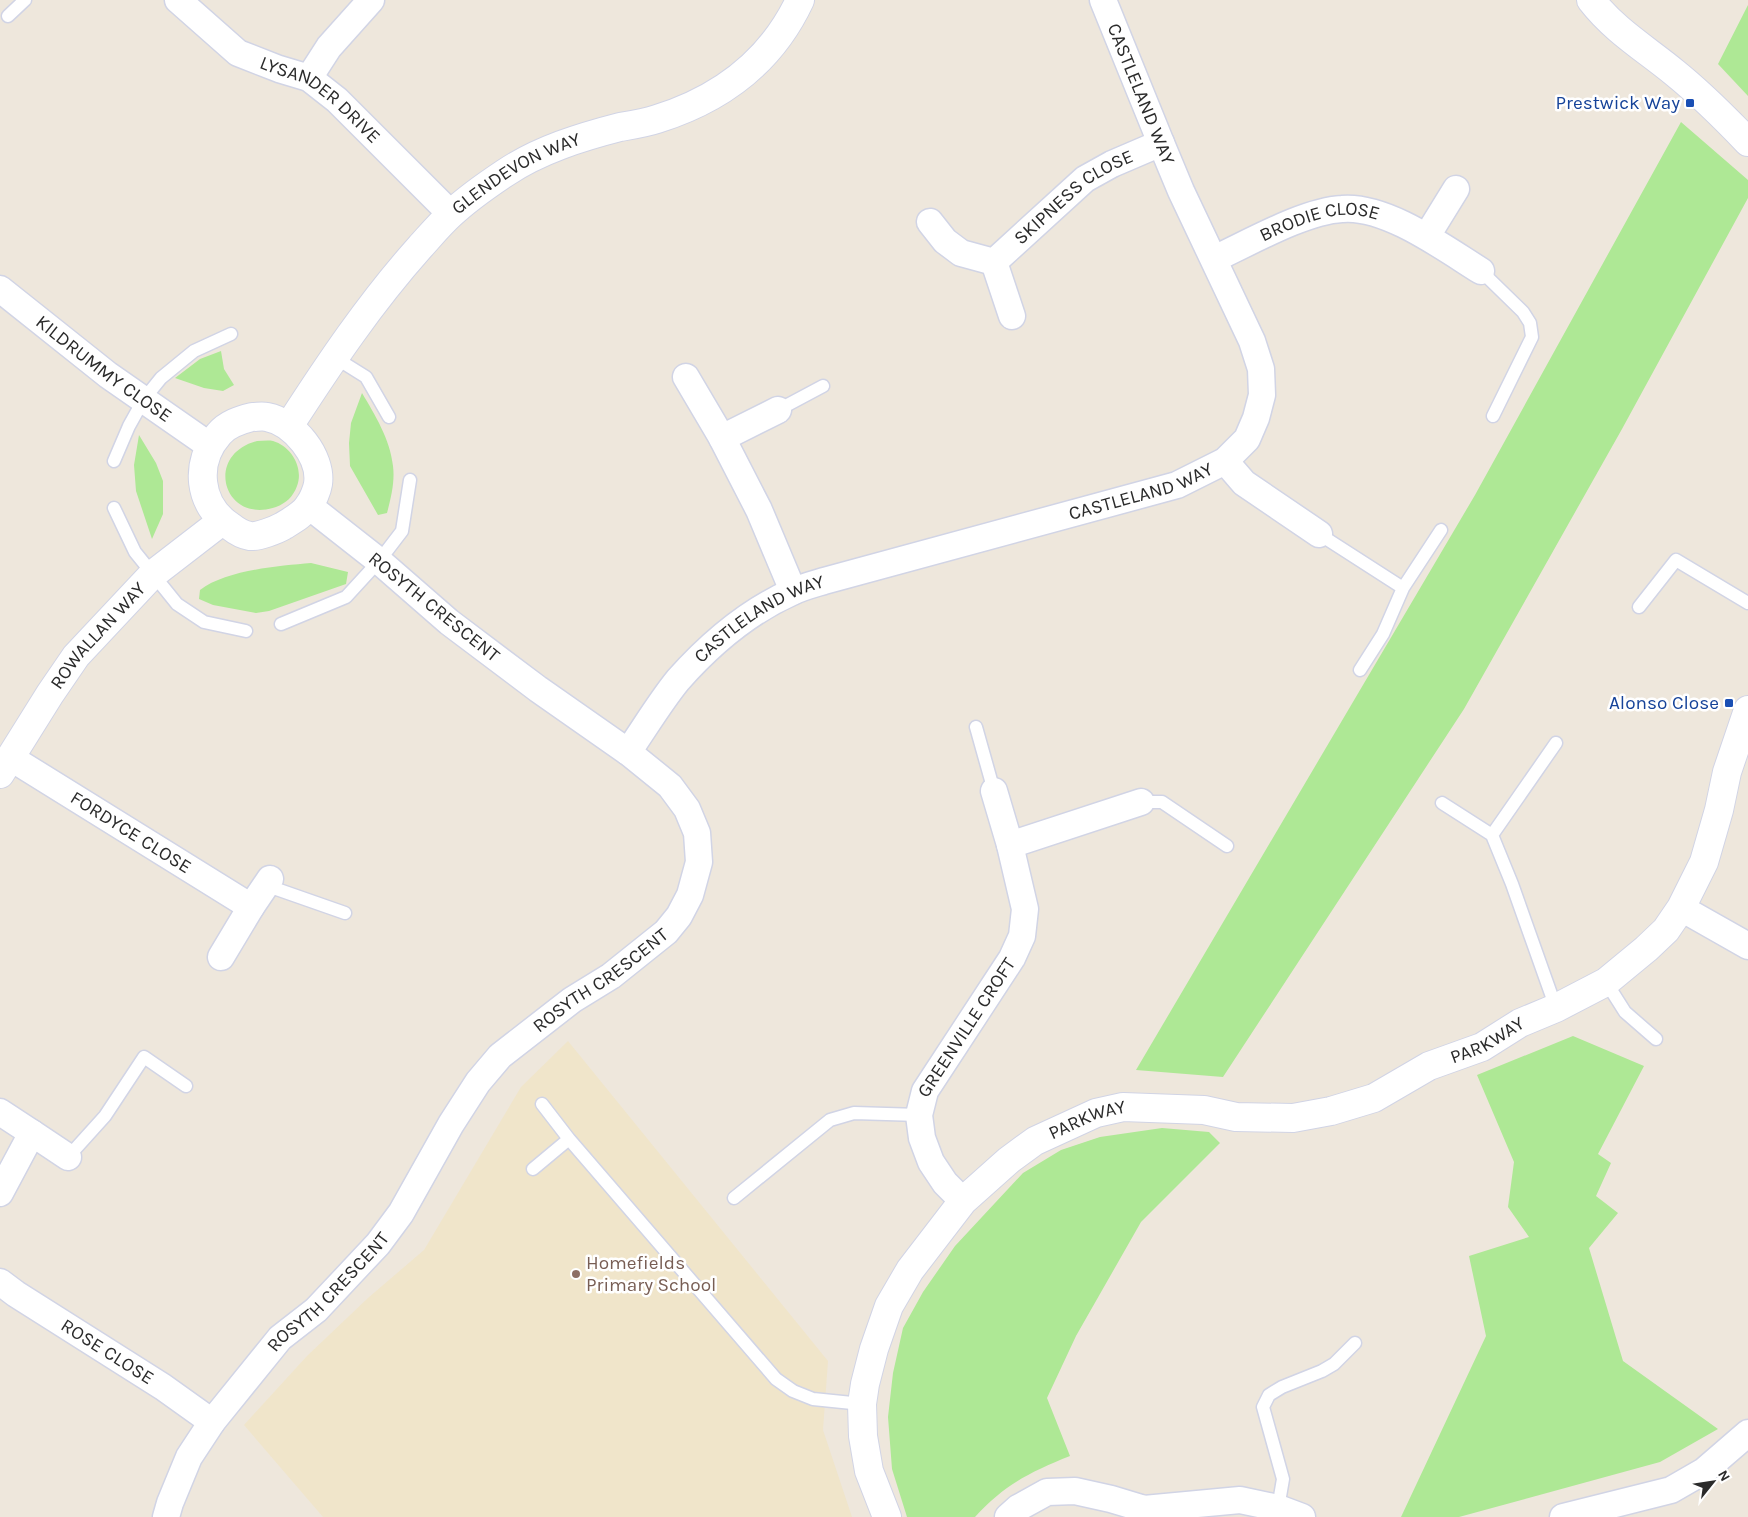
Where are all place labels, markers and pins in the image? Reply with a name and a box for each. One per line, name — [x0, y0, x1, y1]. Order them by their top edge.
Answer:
place label: Prestwick Way — [1556, 92, 1680, 114]
marker: Prestwick Way — [1684, 97, 1696, 109]
place label: Alonso Close — [1609, 692, 1719, 714]
marker: Alonso Close — [1723, 697, 1735, 709]
place label: Homefields Primary School — [586, 1252, 716, 1296]
marker: Homefields Primary School — [570, 1268, 582, 1280]

